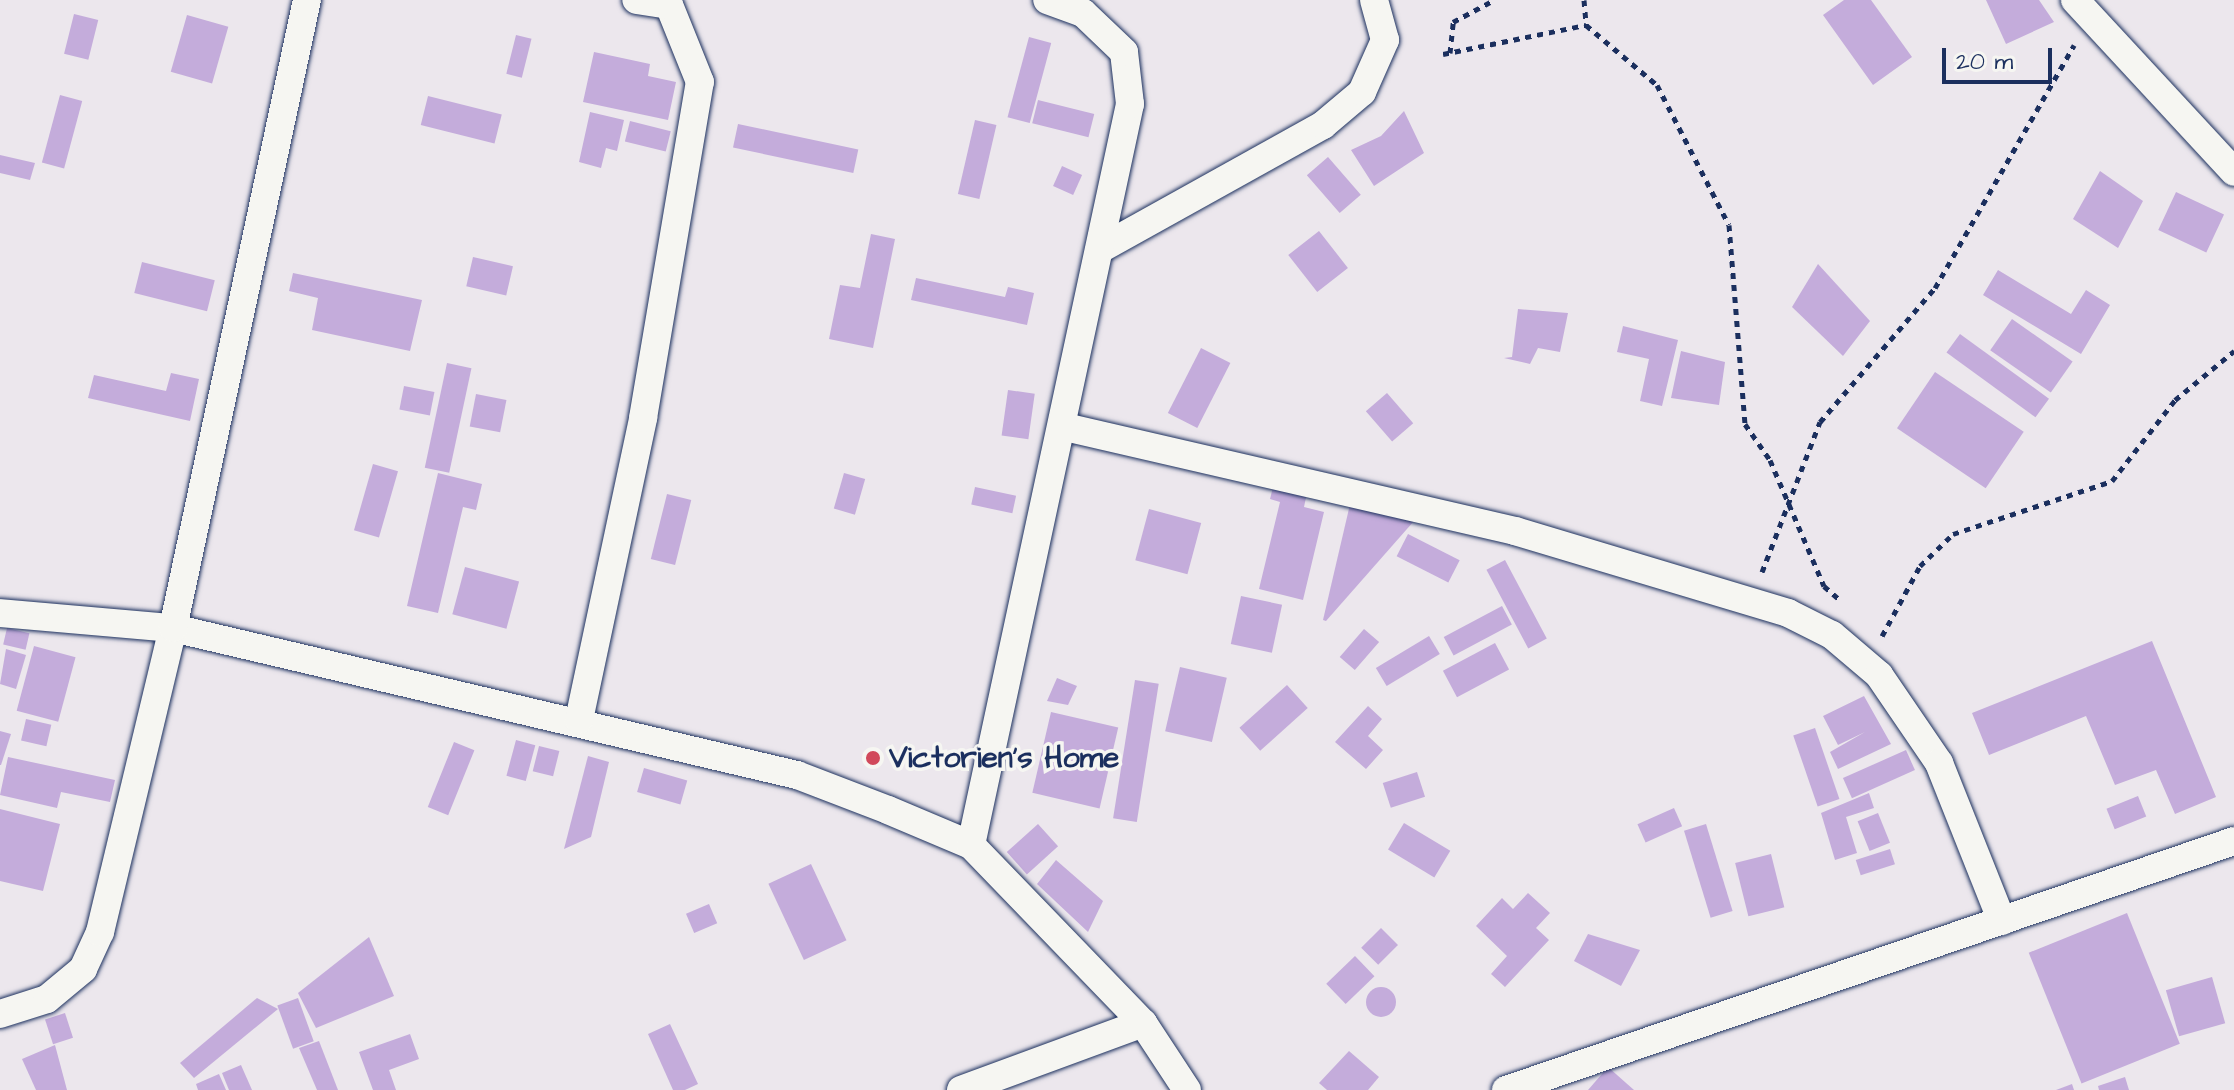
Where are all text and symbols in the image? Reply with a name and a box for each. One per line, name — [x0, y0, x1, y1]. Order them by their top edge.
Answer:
scale bar — [1946, 32, 2056, 82]
text: 20 m — [1956, 45, 2013, 79]
place label: Victorien's Home — [889, 740, 1119, 776]
marker: Victorien's Home — [864, 749, 882, 767]

